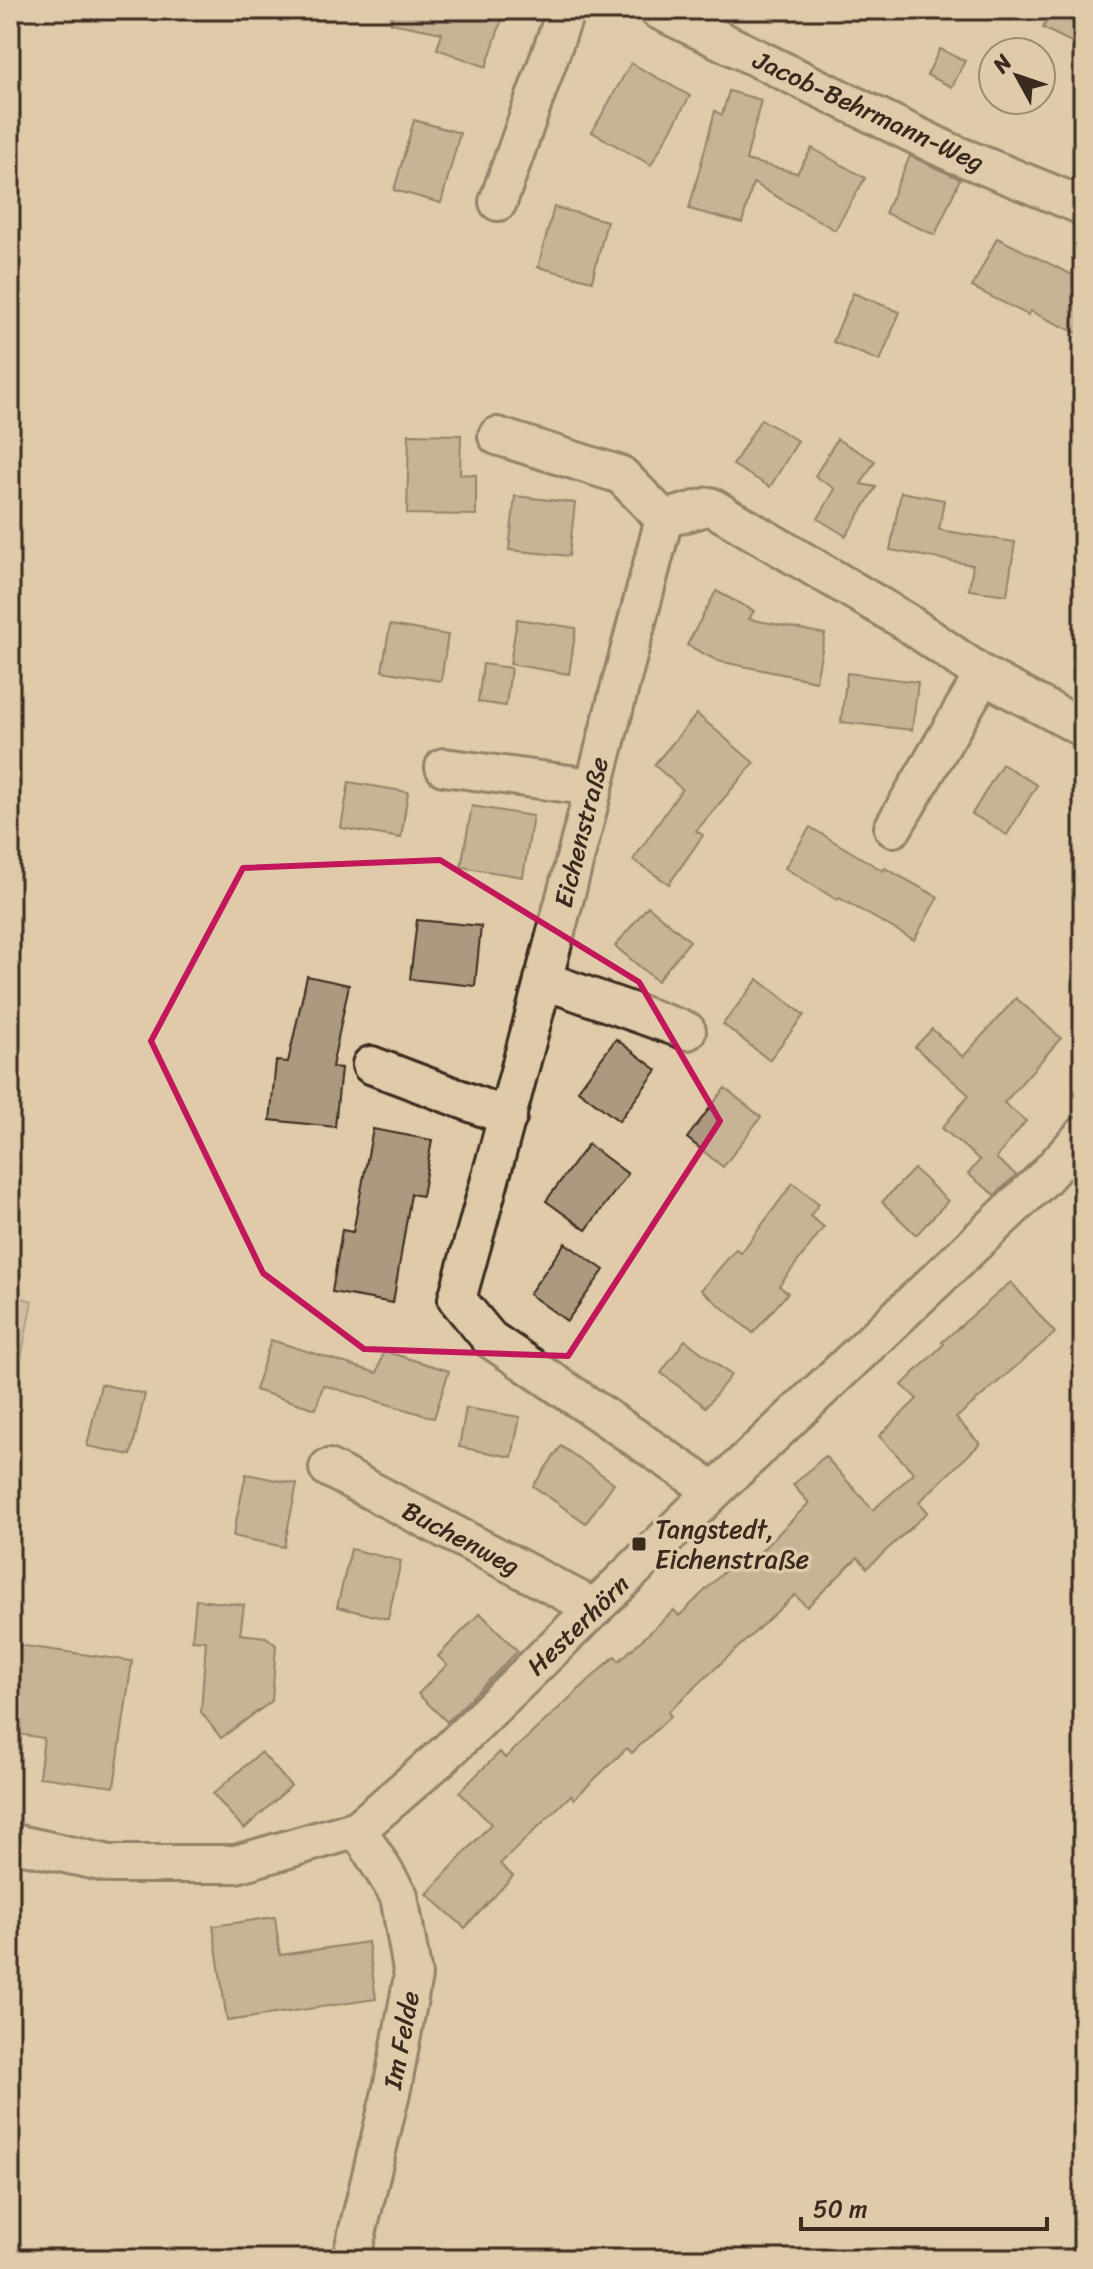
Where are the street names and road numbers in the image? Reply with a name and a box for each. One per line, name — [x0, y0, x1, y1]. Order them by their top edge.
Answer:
street label: Jacob-Behrmann-Weg — [745, 37, 992, 185]
street label: Eichenstraße — [540, 752, 622, 912]
street label: Buchenweg — [394, 1488, 528, 1588]
street label: Hesterhörn — [515, 1563, 641, 1687]
street label: Im Felde — [369, 1987, 433, 2094]

